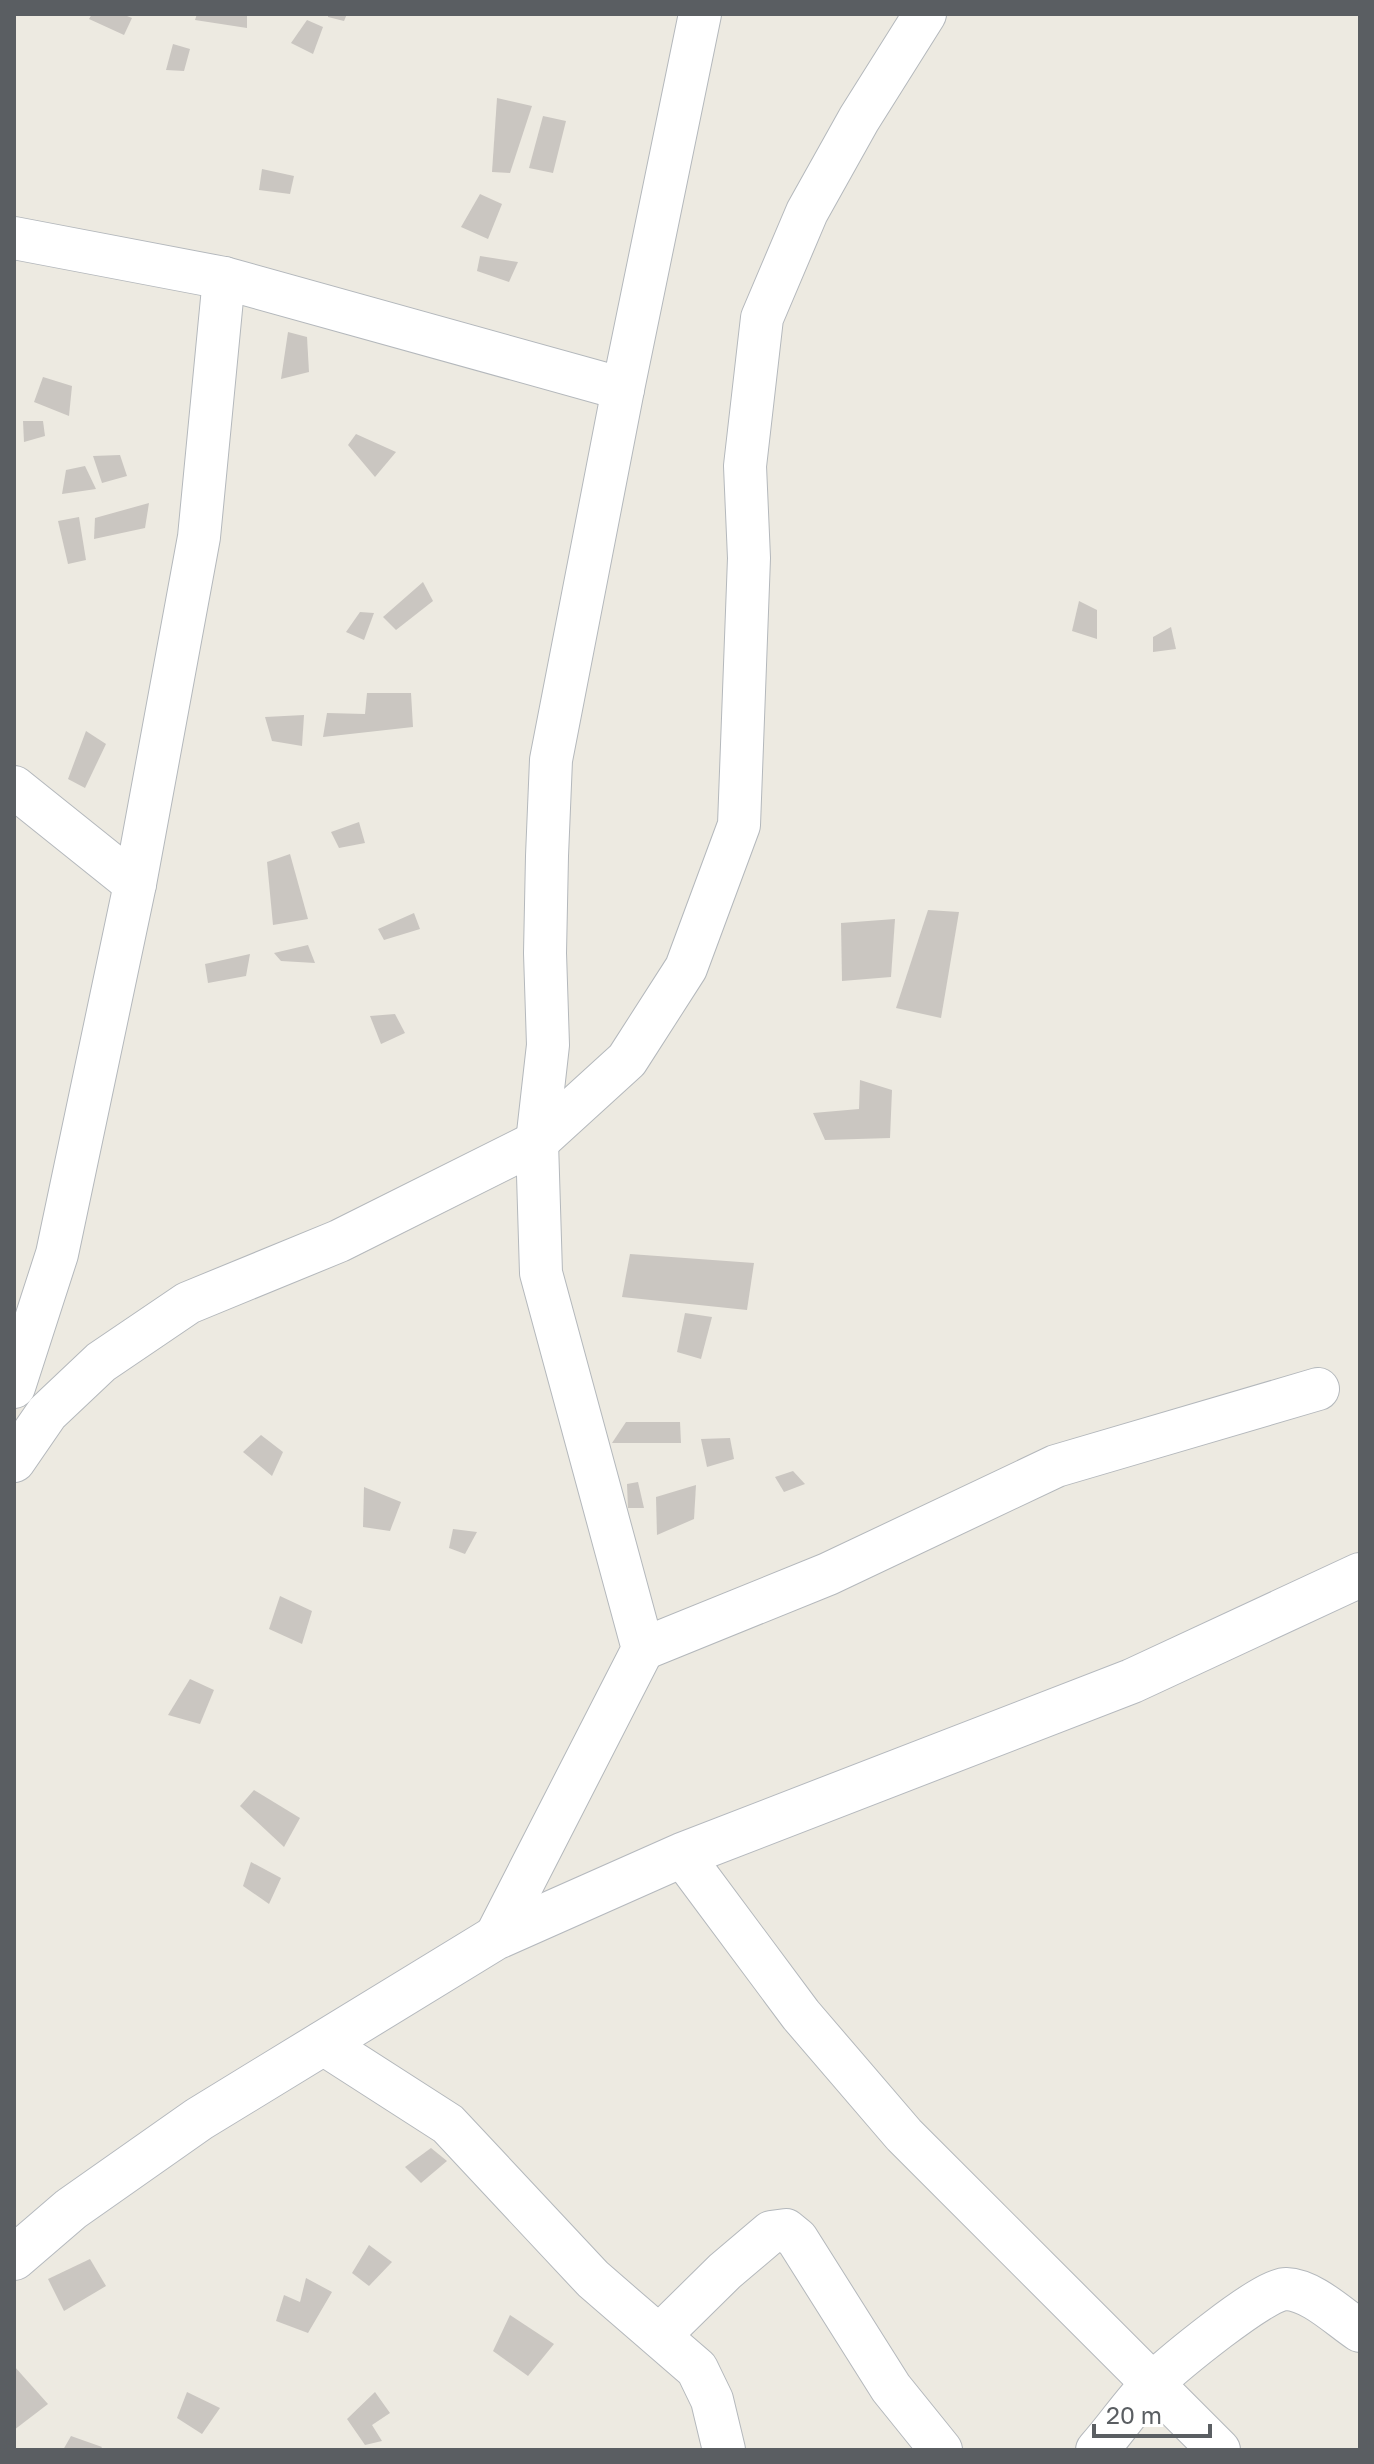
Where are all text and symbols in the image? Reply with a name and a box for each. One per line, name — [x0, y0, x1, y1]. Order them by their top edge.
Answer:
scale bar — [1094, 2388, 1210, 2438]
text: 20 m — [1106, 2400, 1162, 2429]

